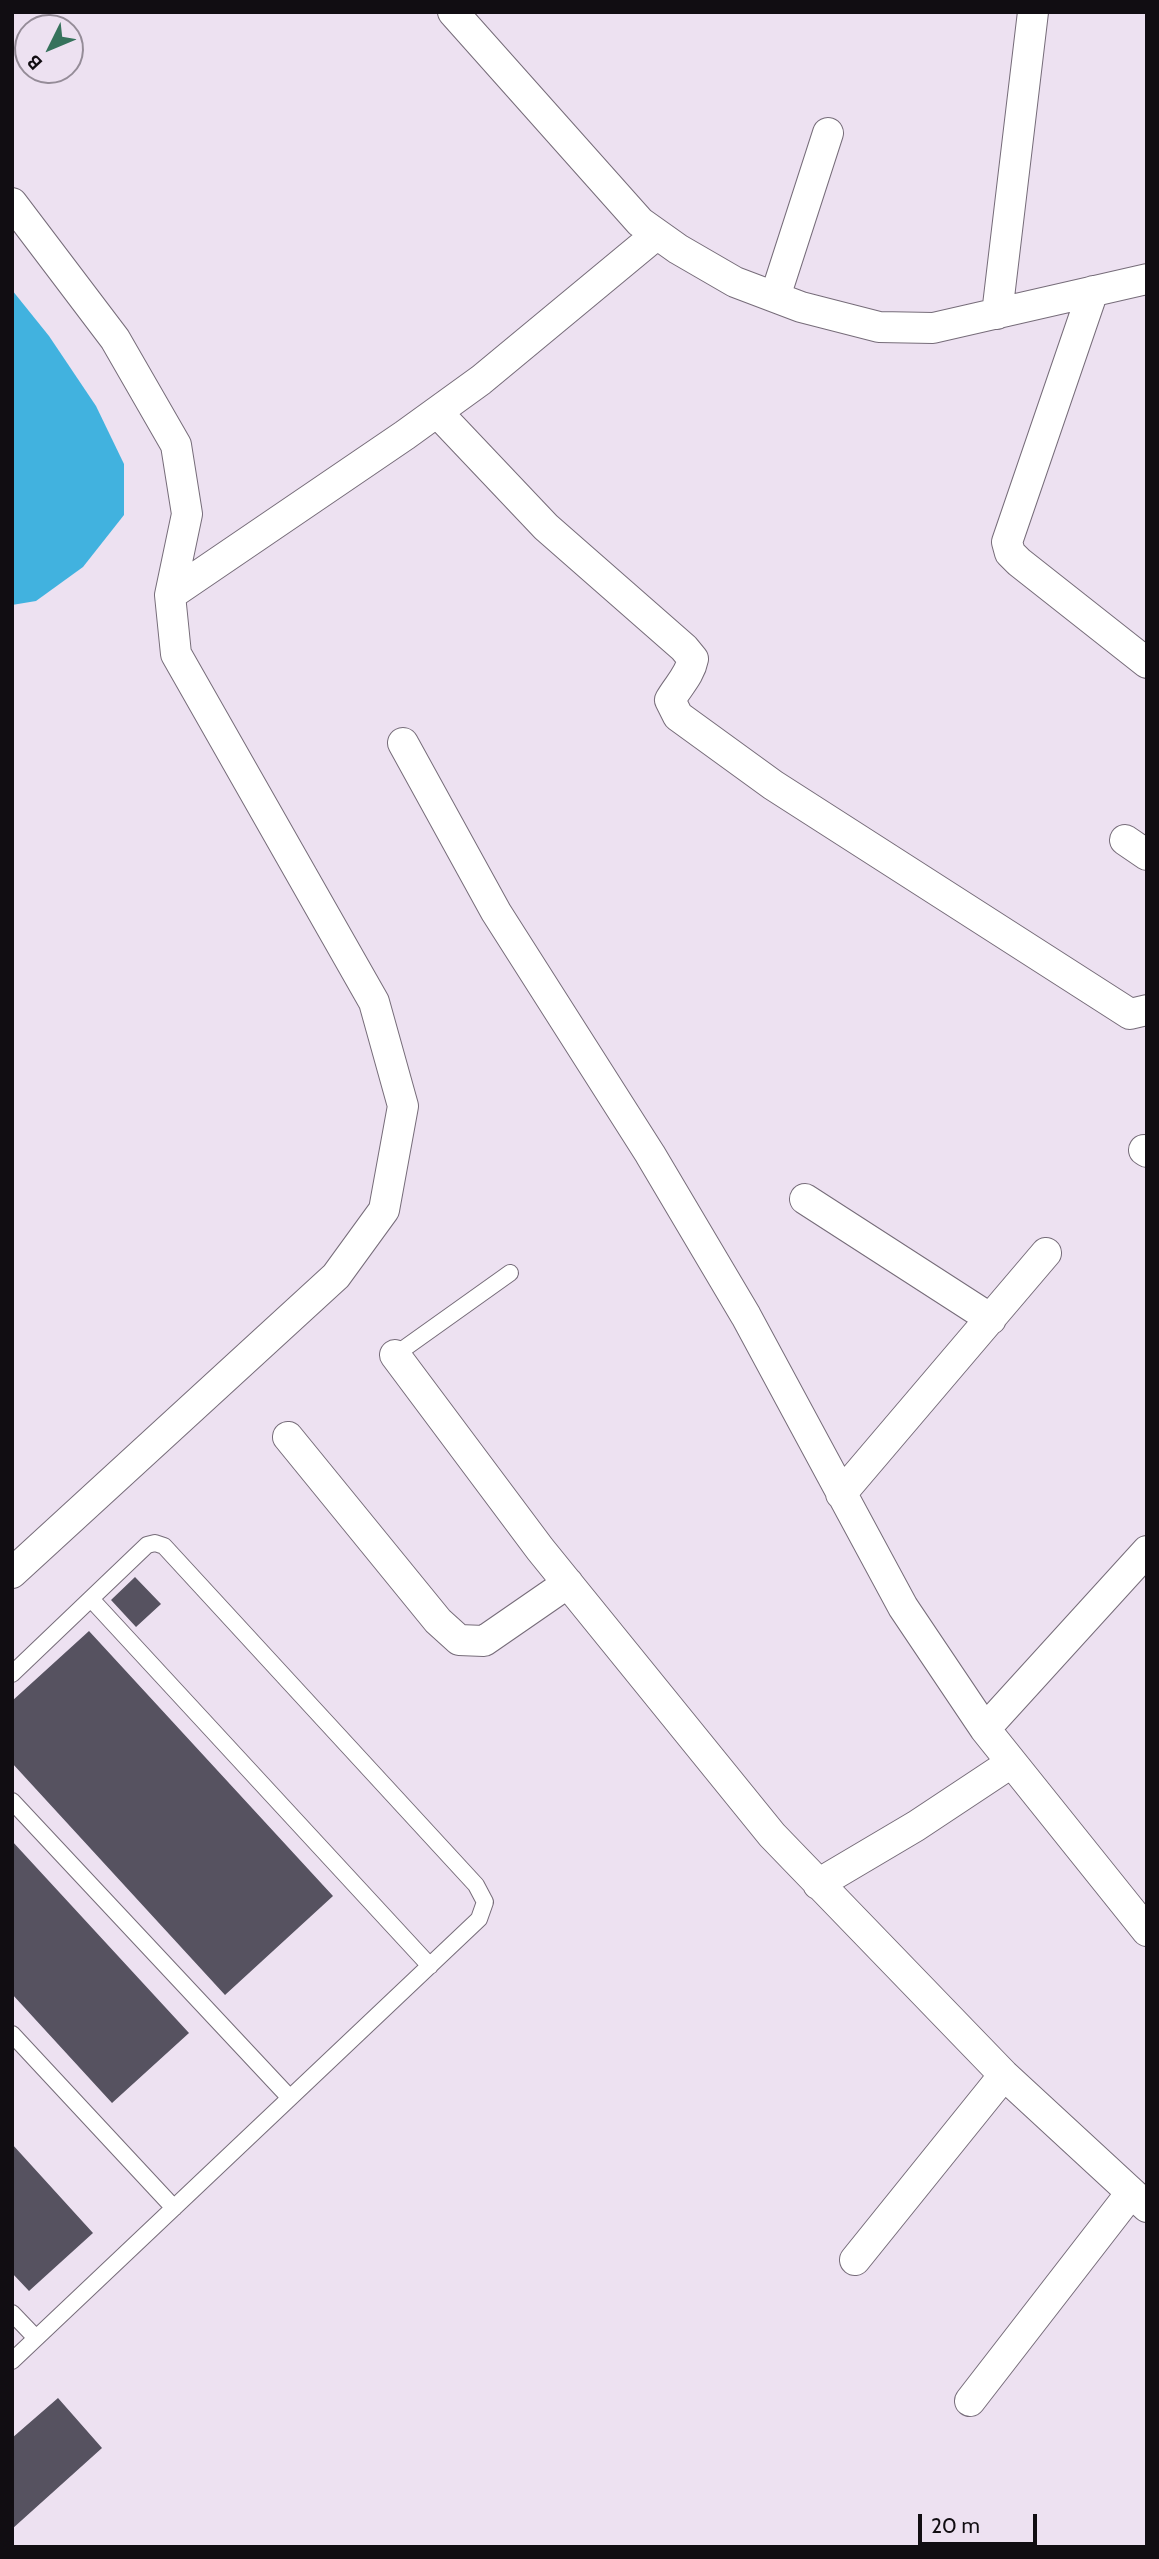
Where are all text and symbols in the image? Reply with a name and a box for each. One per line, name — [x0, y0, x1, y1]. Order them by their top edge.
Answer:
north arrow — [14, 14, 84, 84]
text: B — [22, 50, 47, 74]
scale bar — [921, 2500, 1040, 2544]
text: 20 m — [931, 2513, 980, 2538]

